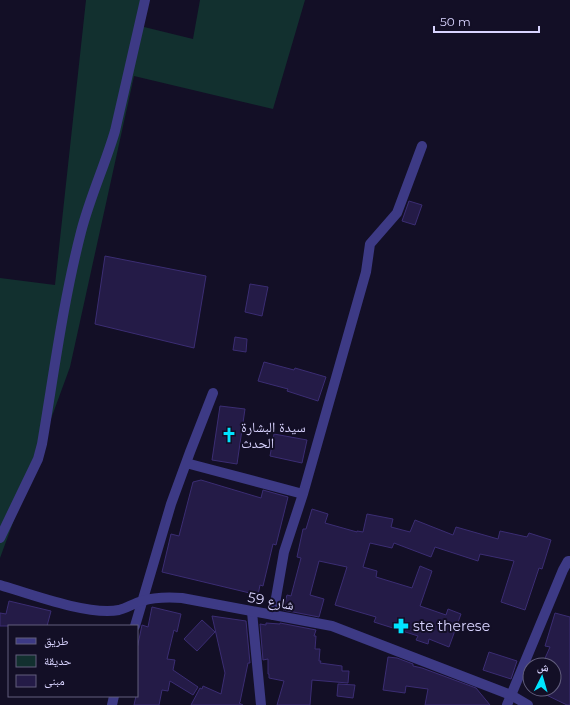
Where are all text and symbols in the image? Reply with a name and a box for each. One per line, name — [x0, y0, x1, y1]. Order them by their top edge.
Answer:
scale bar — [434, 8, 539, 34]
text: 50 m — [440, 14, 471, 29]
place label: سيدة البشارة الحدث — [241, 418, 306, 452]
church icon: سيدة البشارة الحدث — [220, 426, 238, 444]
street label: شارع 59 — [246, 588, 296, 615]
pharmacy icon: ste therese — [392, 617, 410, 635]
place label: ste therese — [413, 617, 490, 635]
legend — [8, 625, 138, 697]
text: طريق — [44, 633, 69, 648]
text: حديقة — [44, 653, 72, 668]
north arrow — [522, 657, 562, 697]
text: ش — [536, 660, 550, 676]
text: مبنى — [44, 673, 65, 688]

